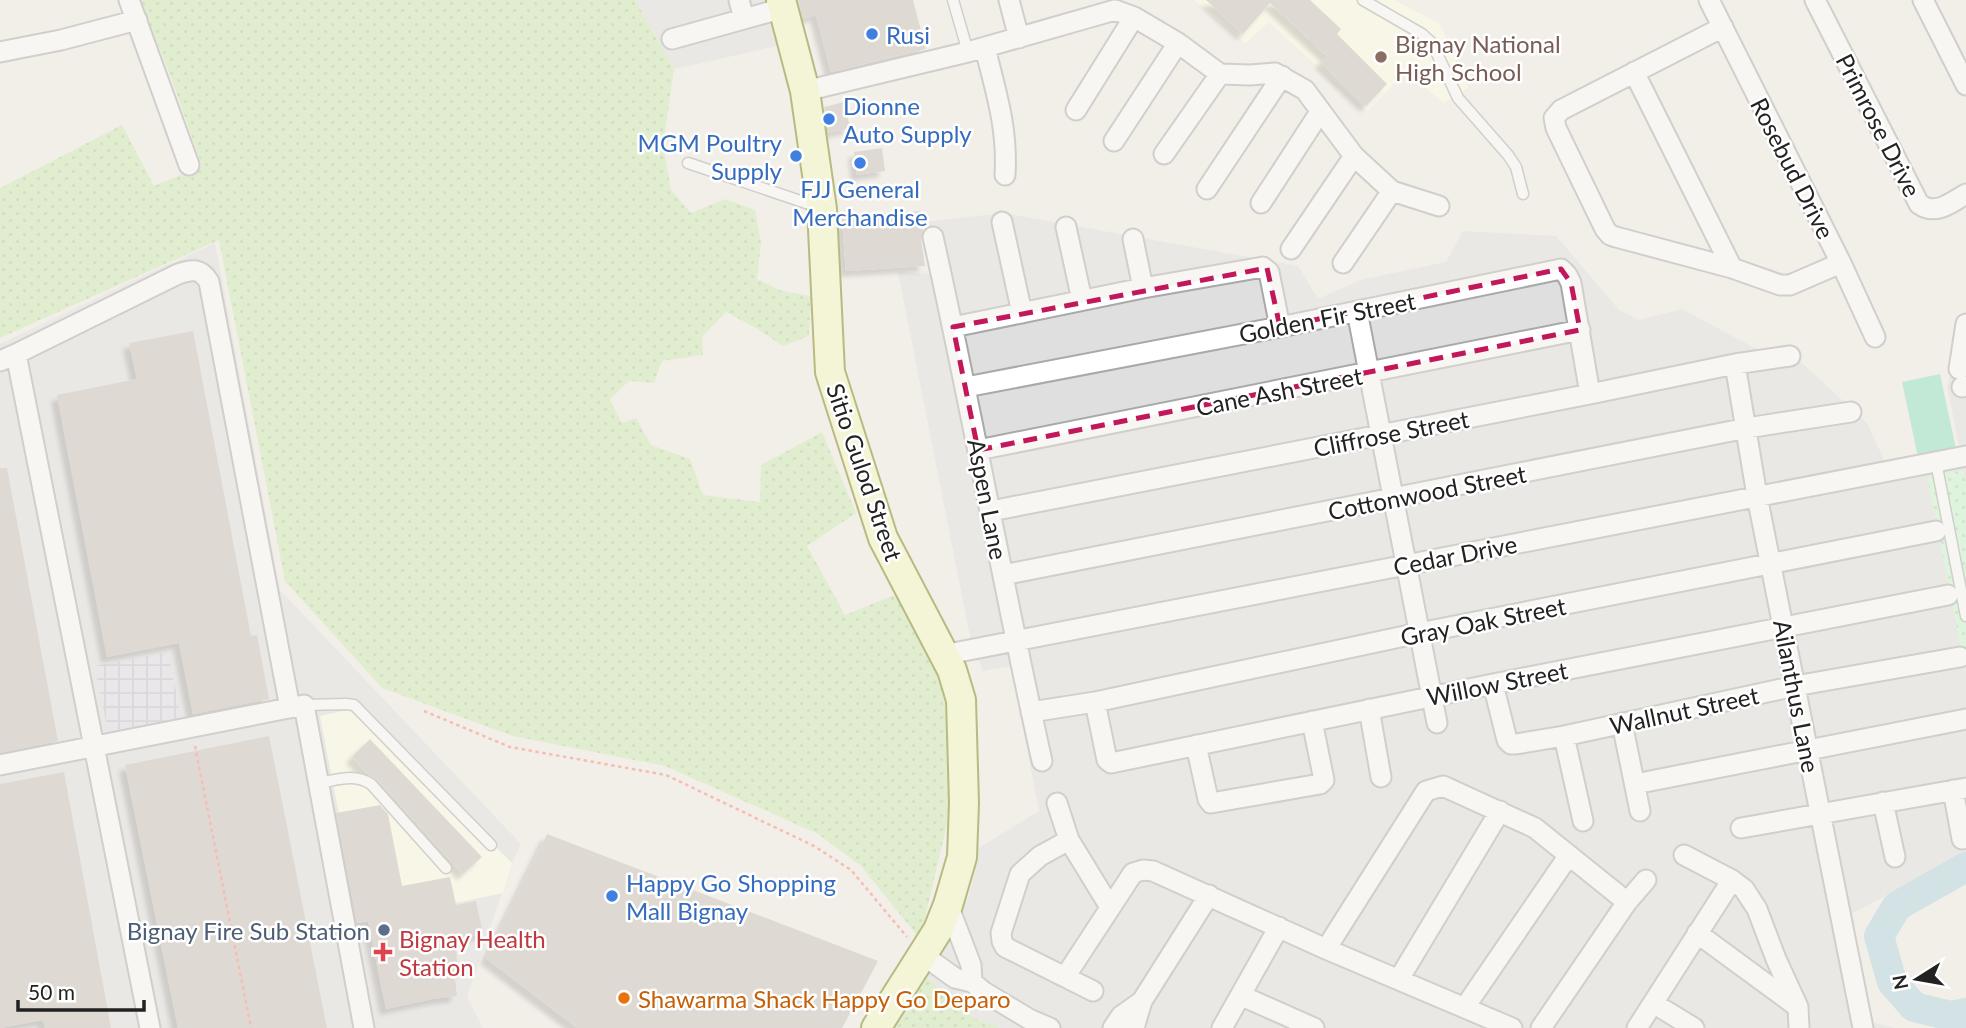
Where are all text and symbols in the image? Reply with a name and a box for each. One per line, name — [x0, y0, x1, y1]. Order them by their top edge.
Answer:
place label: Rusi — [886, 20, 930, 49]
marker: Rusi — [864, 26, 880, 42]
place label: Bignay National High School — [1395, 29, 1561, 86]
marker: Bignay National High School — [1373, 49, 1389, 65]
street label: Primrose Drive — [1831, 49, 1927, 201]
place label: Dionne Auto Supply — [843, 91, 972, 148]
street label: Rosebud Drive — [1745, 93, 1841, 243]
marker: Dionne Auto Supply — [821, 111, 837, 127]
place label: MGM Poultry Supply — [638, 128, 783, 185]
marker: MGM Poultry Supply — [788, 148, 804, 164]
marker: FJJ General Merchandise — [852, 155, 868, 171]
place label: FJJ General Merchandise — [792, 174, 928, 231]
street label: Golden Fir Street — [1236, 286, 1418, 348]
street label: Cane Ash Street — [1193, 361, 1365, 421]
street label: Sitio Gulod Street — [821, 379, 909, 565]
street label: Cliffrose Street — [1311, 404, 1472, 462]
street label: Aspen Lane — [962, 436, 1014, 562]
street label: Cottonwood Street — [1326, 459, 1529, 525]
street label: Cedar Drive — [1391, 529, 1519, 581]
street label: Gray Oak Street — [1398, 591, 1569, 651]
street label: Ailanthus Lane — [1768, 617, 1826, 775]
street label: Willow Street — [1424, 655, 1570, 711]
street label: Wallnut Street — [1607, 680, 1761, 740]
place label: Happy Go Shopping Mall Bignay — [626, 868, 836, 925]
marker: Happy Go Shopping Mall Bignay — [604, 888, 620, 904]
place label: Bignay Fire Sub Station — [127, 916, 370, 945]
marker: Bignay Fire Sub Station — [376, 922, 392, 938]
place label: Bignay Health Station — [399, 924, 546, 981]
marker: Bignay Health Station — [373, 942, 393, 962]
north arrow — [1882, 944, 1952, 1014]
scale bar — [18, 968, 144, 1012]
text: N — [1887, 973, 1913, 992]
text: 50 m — [28, 979, 75, 1004]
place label: Shawarma Shack Happy Go Deparo — [638, 984, 1011, 1013]
marker: Shawarma Shack Happy Go Deparo — [616, 990, 632, 1006]

